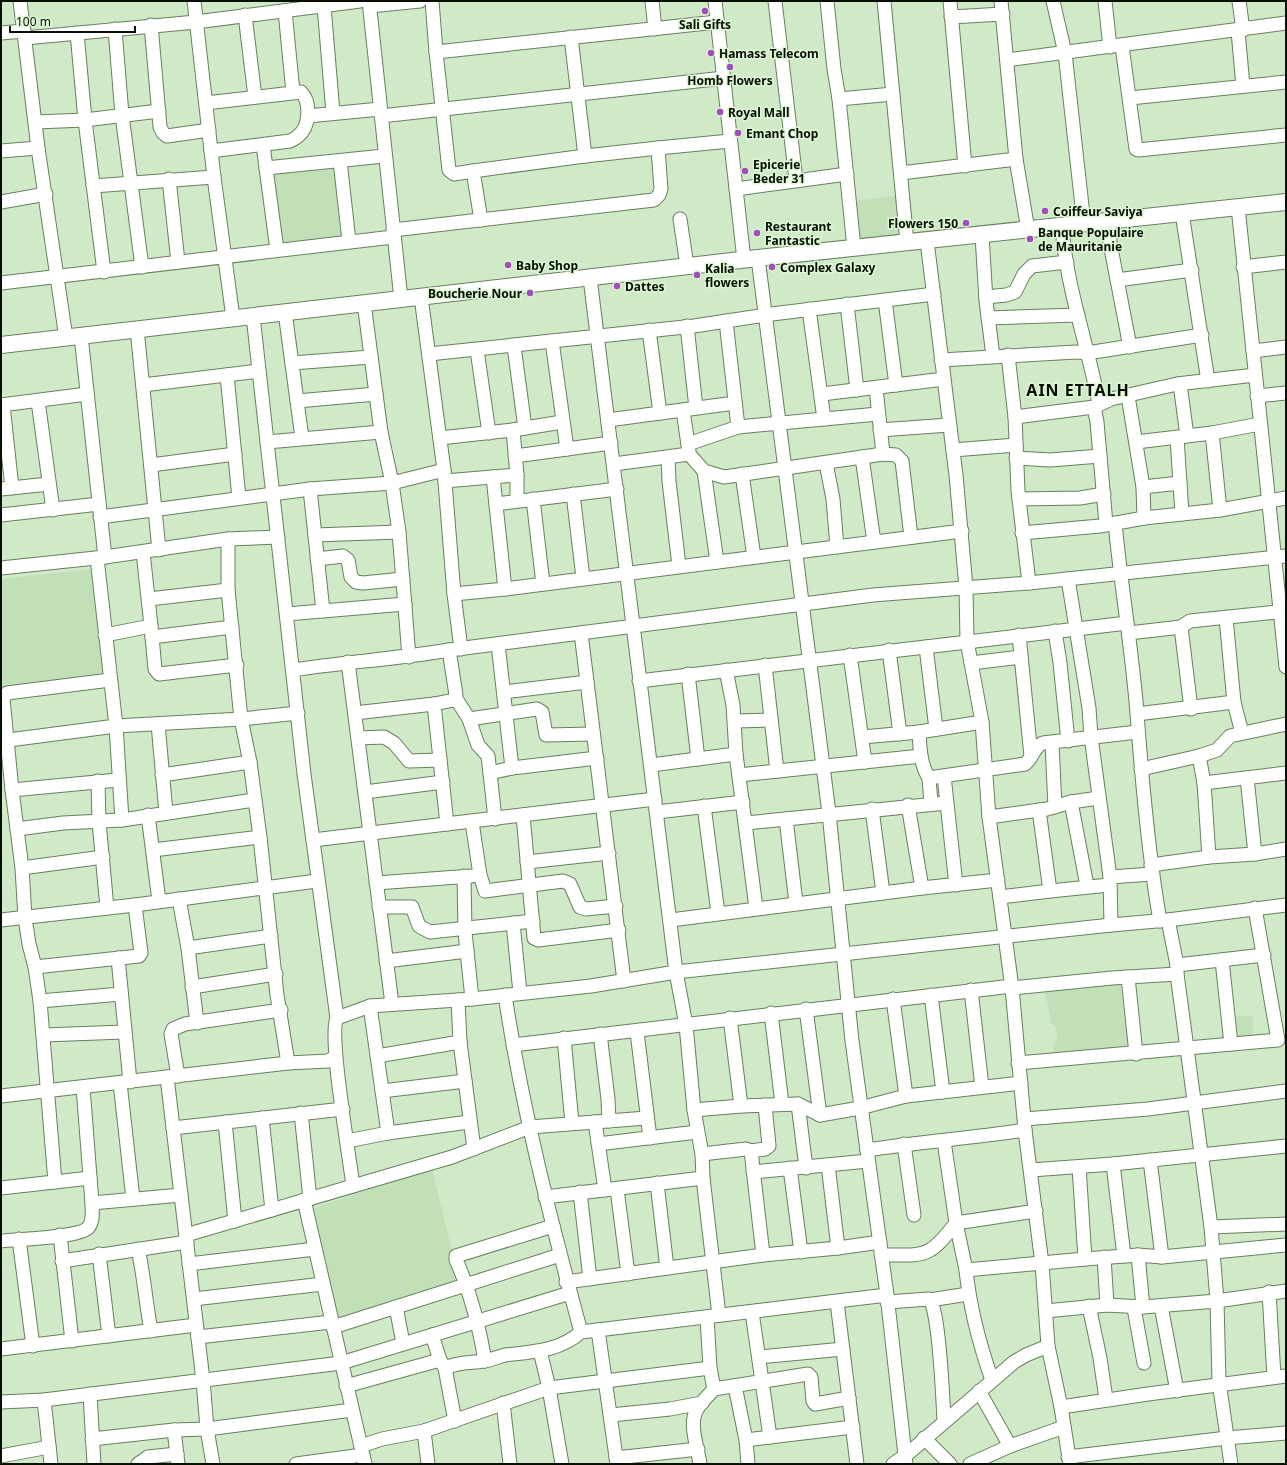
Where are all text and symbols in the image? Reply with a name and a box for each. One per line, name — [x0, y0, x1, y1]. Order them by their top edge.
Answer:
marker: Sali Gifts — [700, 6, 710, 16]
scale bar — [10, 8, 135, 34]
text: 100 m — [16, 13, 51, 30]
place label: Sali Gifts — [679, 16, 731, 33]
place label: Hamass Telecom — [719, 45, 819, 62]
marker: Hamass Telecom — [706, 48, 716, 58]
marker: Homb Flowers — [725, 62, 735, 72]
place label: Homb Flowers — [687, 72, 773, 89]
place label: Royal Mall — [728, 104, 790, 121]
marker: Royal Mall — [715, 107, 725, 117]
place label: Emant Chop — [746, 125, 819, 142]
marker: Emant Chop — [733, 128, 743, 138]
place label: Epicerie Beder 31 — [753, 156, 805, 187]
marker: Epicerie Beder 31 — [740, 166, 750, 176]
place label: Coiffeur Saviya — [1053, 203, 1143, 220]
marker: Coiffeur Saviya — [1040, 206, 1050, 216]
place label: Flowers 150 — [888, 215, 958, 232]
place label: Restaurant Fantastic — [765, 218, 832, 249]
marker: Flowers 150 — [961, 218, 971, 228]
place label: Banque Populaire de Mauritanie — [1038, 224, 1144, 255]
marker: Restaurant Fantastic — [752, 228, 762, 238]
marker: Banque Populaire de Mauritanie — [1025, 234, 1035, 244]
place label: Baby Shop — [516, 257, 578, 274]
place label: Complex Galaxy — [780, 259, 876, 276]
marker: Baby Shop — [503, 260, 513, 270]
place label: Kalia flowers — [705, 260, 749, 291]
marker: Complex Galaxy — [767, 262, 777, 272]
marker: Kalia flowers — [692, 270, 702, 280]
place label: Dattes — [625, 278, 665, 295]
marker: Dattes — [612, 281, 622, 291]
place label: Boucherie Nour — [428, 285, 523, 302]
marker: Boucherie Nour — [525, 288, 535, 298]
district label: AIN ETTALH — [1026, 379, 1130, 401]

